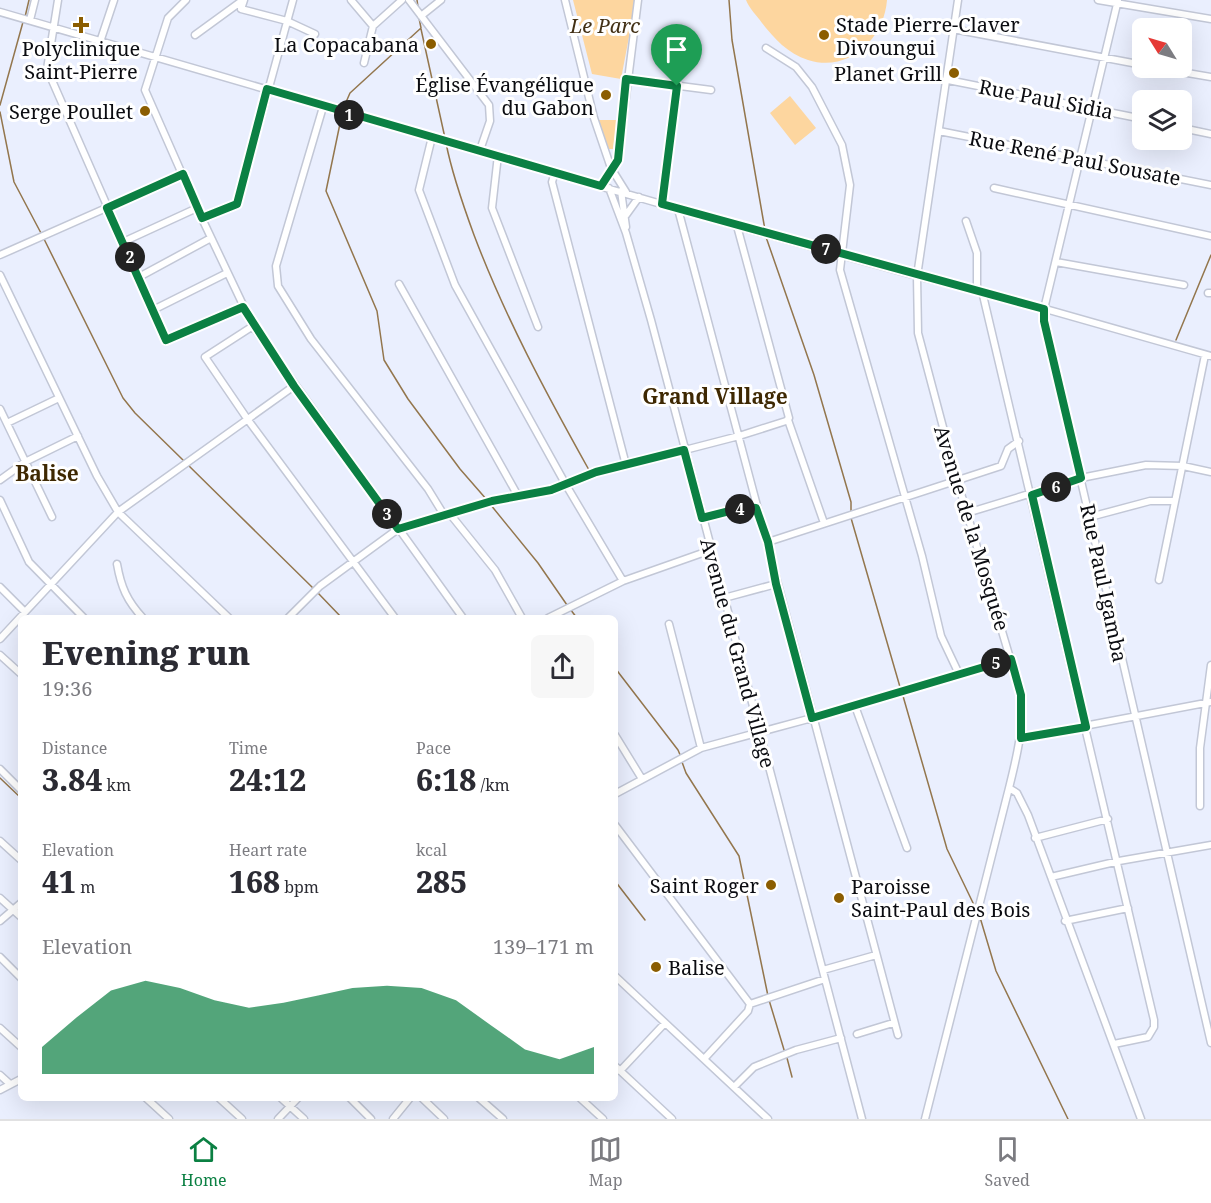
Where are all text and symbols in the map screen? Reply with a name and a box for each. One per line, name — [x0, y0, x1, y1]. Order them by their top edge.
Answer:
place label: Stade Pierre-Claver Divoungui — [836, 11, 1020, 61]
park label: Le Parc — [569, 12, 640, 39]
marker: Polyclinique Saint-Pierre — [72, 16, 90, 34]
north arrow — [1132, 18, 1192, 78]
map controls — [1132, 18, 1192, 150]
pin — [651, 24, 702, 86]
marker: Stade Pierre-Claver Divoungui — [817, 28, 831, 42]
place label: La Copacabana — [274, 31, 419, 58]
icon: arrive — [660, 33, 693, 66]
place label: Polyclinique Saint-Pierre — [22, 35, 140, 85]
marker: La Copacabana — [424, 37, 438, 51]
place label: Planet Grill — [834, 60, 942, 87]
marker: Planet Grill — [947, 66, 961, 80]
place label: Église Évangélique du Gabon — [415, 71, 594, 121]
street label: Rue Paul Sidia — [976, 73, 1116, 125]
marker: Église Évangélique du Gabon — [599, 88, 613, 102]
button: layers — [1132, 90, 1192, 150]
place label: Serge Poullet — [9, 98, 133, 125]
pin: 1 — [334, 100, 364, 130]
marker: Serge Poullet — [138, 104, 152, 118]
text: 1 — [344, 104, 354, 126]
street label: Rue René Paul Sousate — [967, 124, 1183, 192]
pin: 7 — [811, 234, 841, 264]
text: 7 — [821, 238, 831, 260]
pin: 2 — [115, 242, 145, 272]
text: 2 — [125, 246, 135, 268]
district label: Grand Village — [642, 382, 788, 410]
street label: Avenue de la Mosquée — [928, 422, 1016, 634]
district label: Balise — [15, 459, 79, 487]
pin: 6 — [1041, 472, 1071, 502]
text: 6 — [1051, 476, 1061, 498]
pin: 4 — [725, 494, 755, 524]
text: 4 — [735, 498, 745, 520]
pin: 3 — [372, 499, 402, 529]
street label: Rue Paul Igamba — [1074, 501, 1134, 665]
text: 3 — [382, 503, 392, 525]
street label: Avenue du Grand Village — [694, 535, 782, 771]
text: Evening run — [42, 630, 250, 675]
button: share — [531, 635, 594, 698]
pin: 5 — [981, 648, 1011, 678]
text: 5 — [991, 652, 1001, 674]
text: 19:36 — [42, 675, 92, 702]
text: Distance — [42, 737, 107, 759]
text: Time — [229, 737, 268, 759]
text: Pace — [416, 737, 451, 759]
text: 3.84 — [42, 759, 102, 800]
text: 24:12 — [229, 759, 306, 800]
text: 6:18 — [416, 759, 476, 800]
text: km — [102, 774, 131, 796]
text: /km — [476, 774, 510, 796]
text: Elevation — [42, 839, 114, 861]
text: Heart rate — [229, 839, 307, 861]
text: kcal — [416, 839, 447, 861]
text: 41 — [42, 861, 76, 902]
text: 168 — [229, 861, 280, 902]
text: 285 — [416, 861, 467, 902]
place label: Saint Roger — [650, 872, 760, 899]
place label: Paroisse Saint-Paul des Bois — [851, 873, 1030, 923]
text: m — [76, 876, 95, 898]
text: bpm — [280, 876, 319, 898]
marker: Saint Roger — [764, 878, 778, 892]
marker: Paroisse Saint-Paul des Bois — [832, 891, 846, 905]
text: Elevation — [42, 933, 132, 960]
text: 139–171 m — [493, 933, 594, 960]
place label: Balise — [668, 954, 725, 981]
marker: Balise — [649, 960, 663, 974]
tab: Home — [181, 1133, 227, 1191]
tab: Map — [589, 1133, 623, 1191]
tab: Saved — [985, 1133, 1030, 1191]

